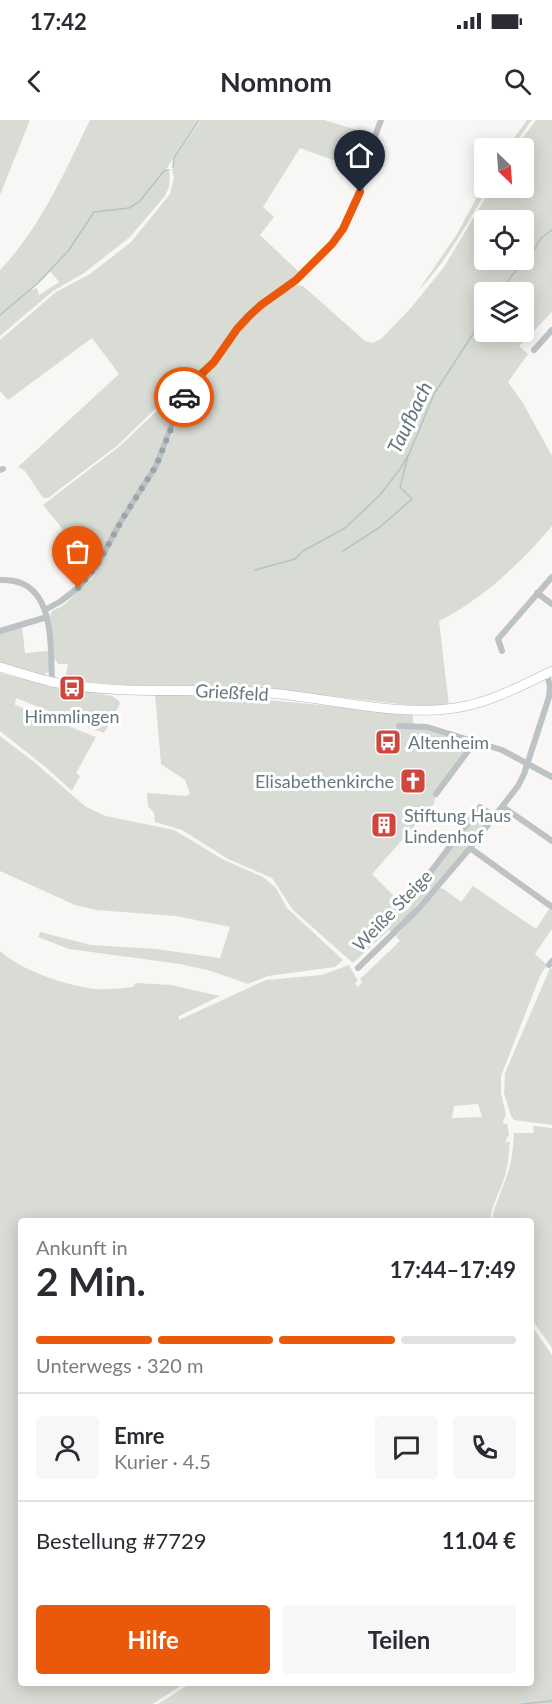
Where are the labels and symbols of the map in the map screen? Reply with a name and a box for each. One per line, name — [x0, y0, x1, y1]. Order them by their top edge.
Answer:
pin — [334, 130, 385, 192]
north arrow — [474, 138, 534, 198]
courier — [154, 367, 214, 427]
water label: Taufbach — [381, 377, 437, 457]
pin — [52, 526, 103, 588]
bus stop icon: Himmlingen — [57, 673, 87, 703]
street label: Grießfeld — [195, 679, 269, 705]
place label: Himmlingen — [25, 705, 119, 727]
bus stop icon: Altenheim — [373, 727, 403, 757]
place label: Altenheim — [408, 731, 489, 753]
church icon: Elisabethenkirche — [398, 766, 428, 796]
place label: Elisabethenkirche — [255, 770, 394, 792]
place label: Stiftung Haus Lindenhof — [404, 804, 511, 847]
building icon: Stiftung Haus Lindenhof — [369, 810, 399, 840]
street label: Weiße Steige — [348, 865, 436, 955]

